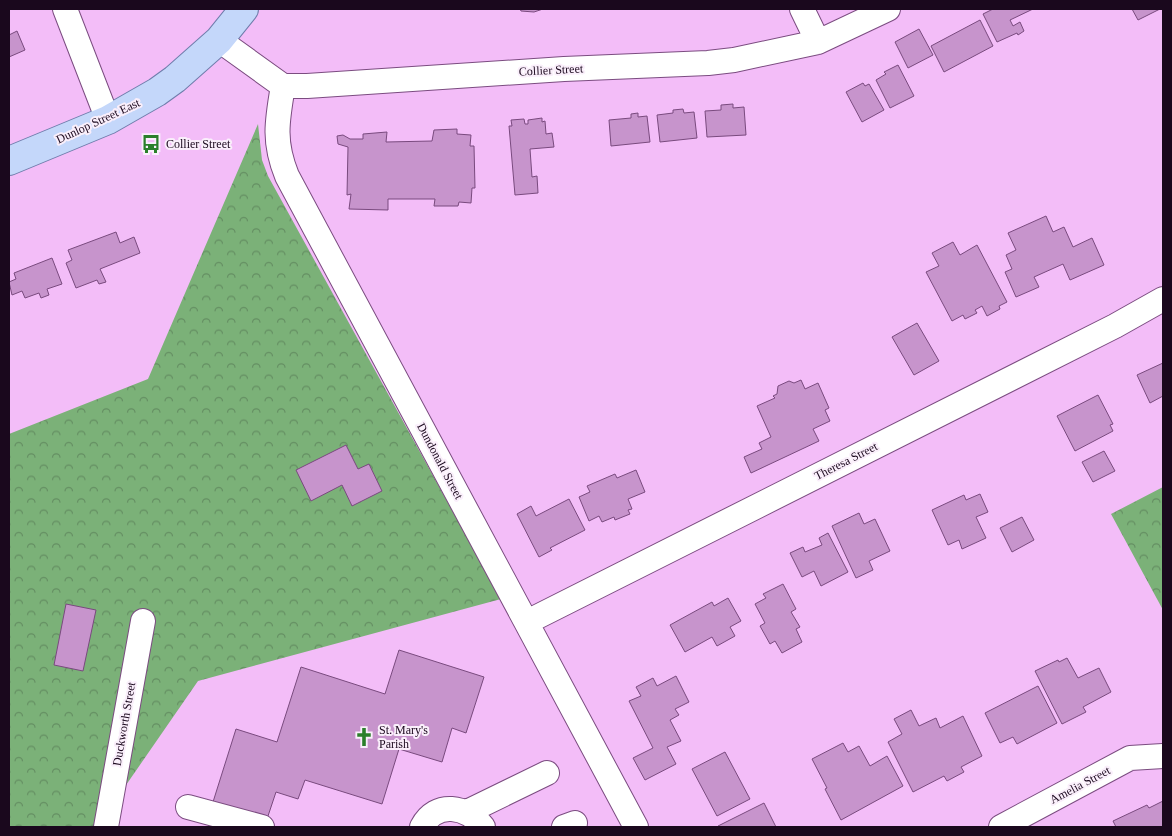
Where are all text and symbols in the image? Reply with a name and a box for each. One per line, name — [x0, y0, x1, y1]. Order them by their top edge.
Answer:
street label: Collier Street — [519, 61, 584, 79]
street label: Dunlop Street East — [54, 95, 143, 147]
bus stop icon: Collier Street — [140, 133, 162, 155]
place label: Collier Street — [166, 137, 231, 151]
street label: Dundonald Street — [414, 420, 466, 502]
street label: Theresa Street — [812, 439, 880, 483]
street label: Duckworth Street — [110, 680, 138, 767]
place label: St. Mary's Parish — [379, 723, 428, 751]
church icon: St. Mary's Parish — [353, 726, 375, 748]
street label: Amelia Street — [1047, 763, 1113, 807]

